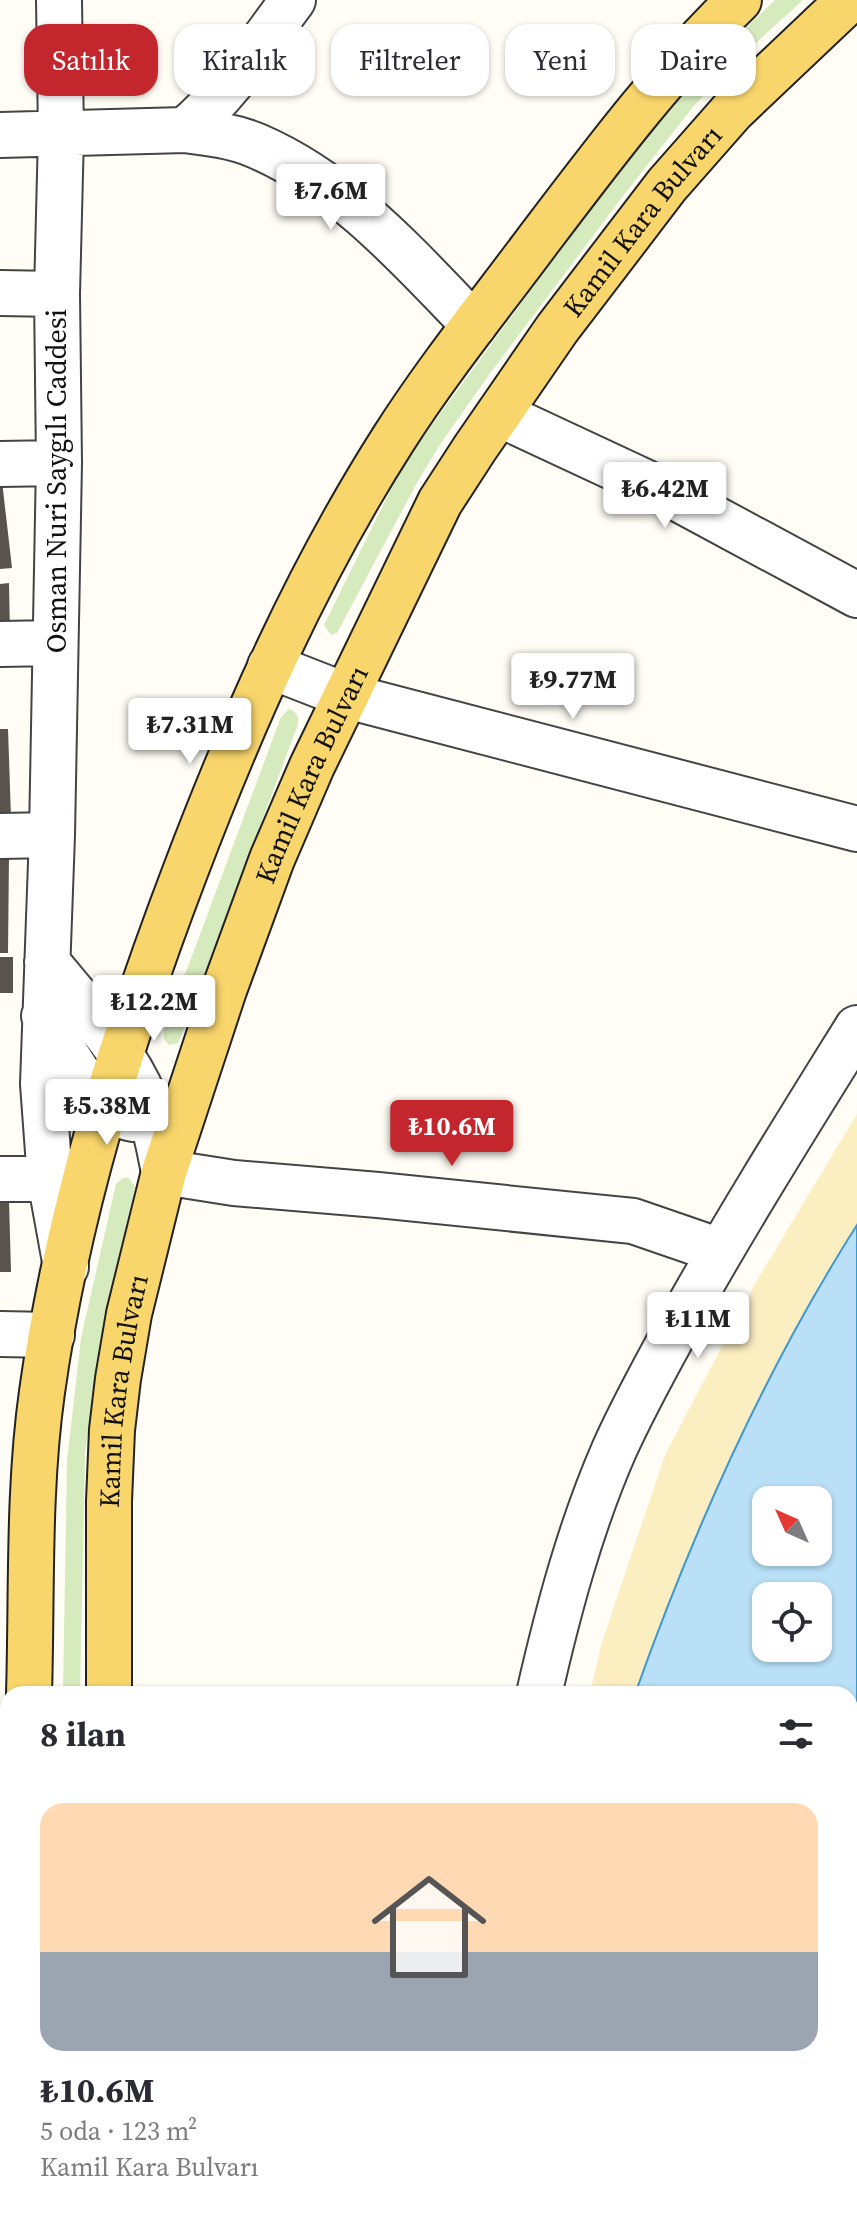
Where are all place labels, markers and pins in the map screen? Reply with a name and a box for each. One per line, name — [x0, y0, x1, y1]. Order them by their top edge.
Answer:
pin: ₺7.6M — [275, 164, 387, 232]
pin: ₺6.42M — [600, 462, 730, 530]
pin: ₺9.77M — [508, 653, 638, 721]
pin: ₺7.31M — [125, 698, 255, 766]
pin: ₺12.2M — [89, 975, 219, 1043]
pin: ₺5.38M — [42, 1079, 172, 1147]
pin: ₺10.6M — [387, 1100, 517, 1168]
pin: ₺11M — [651, 1292, 745, 1360]

